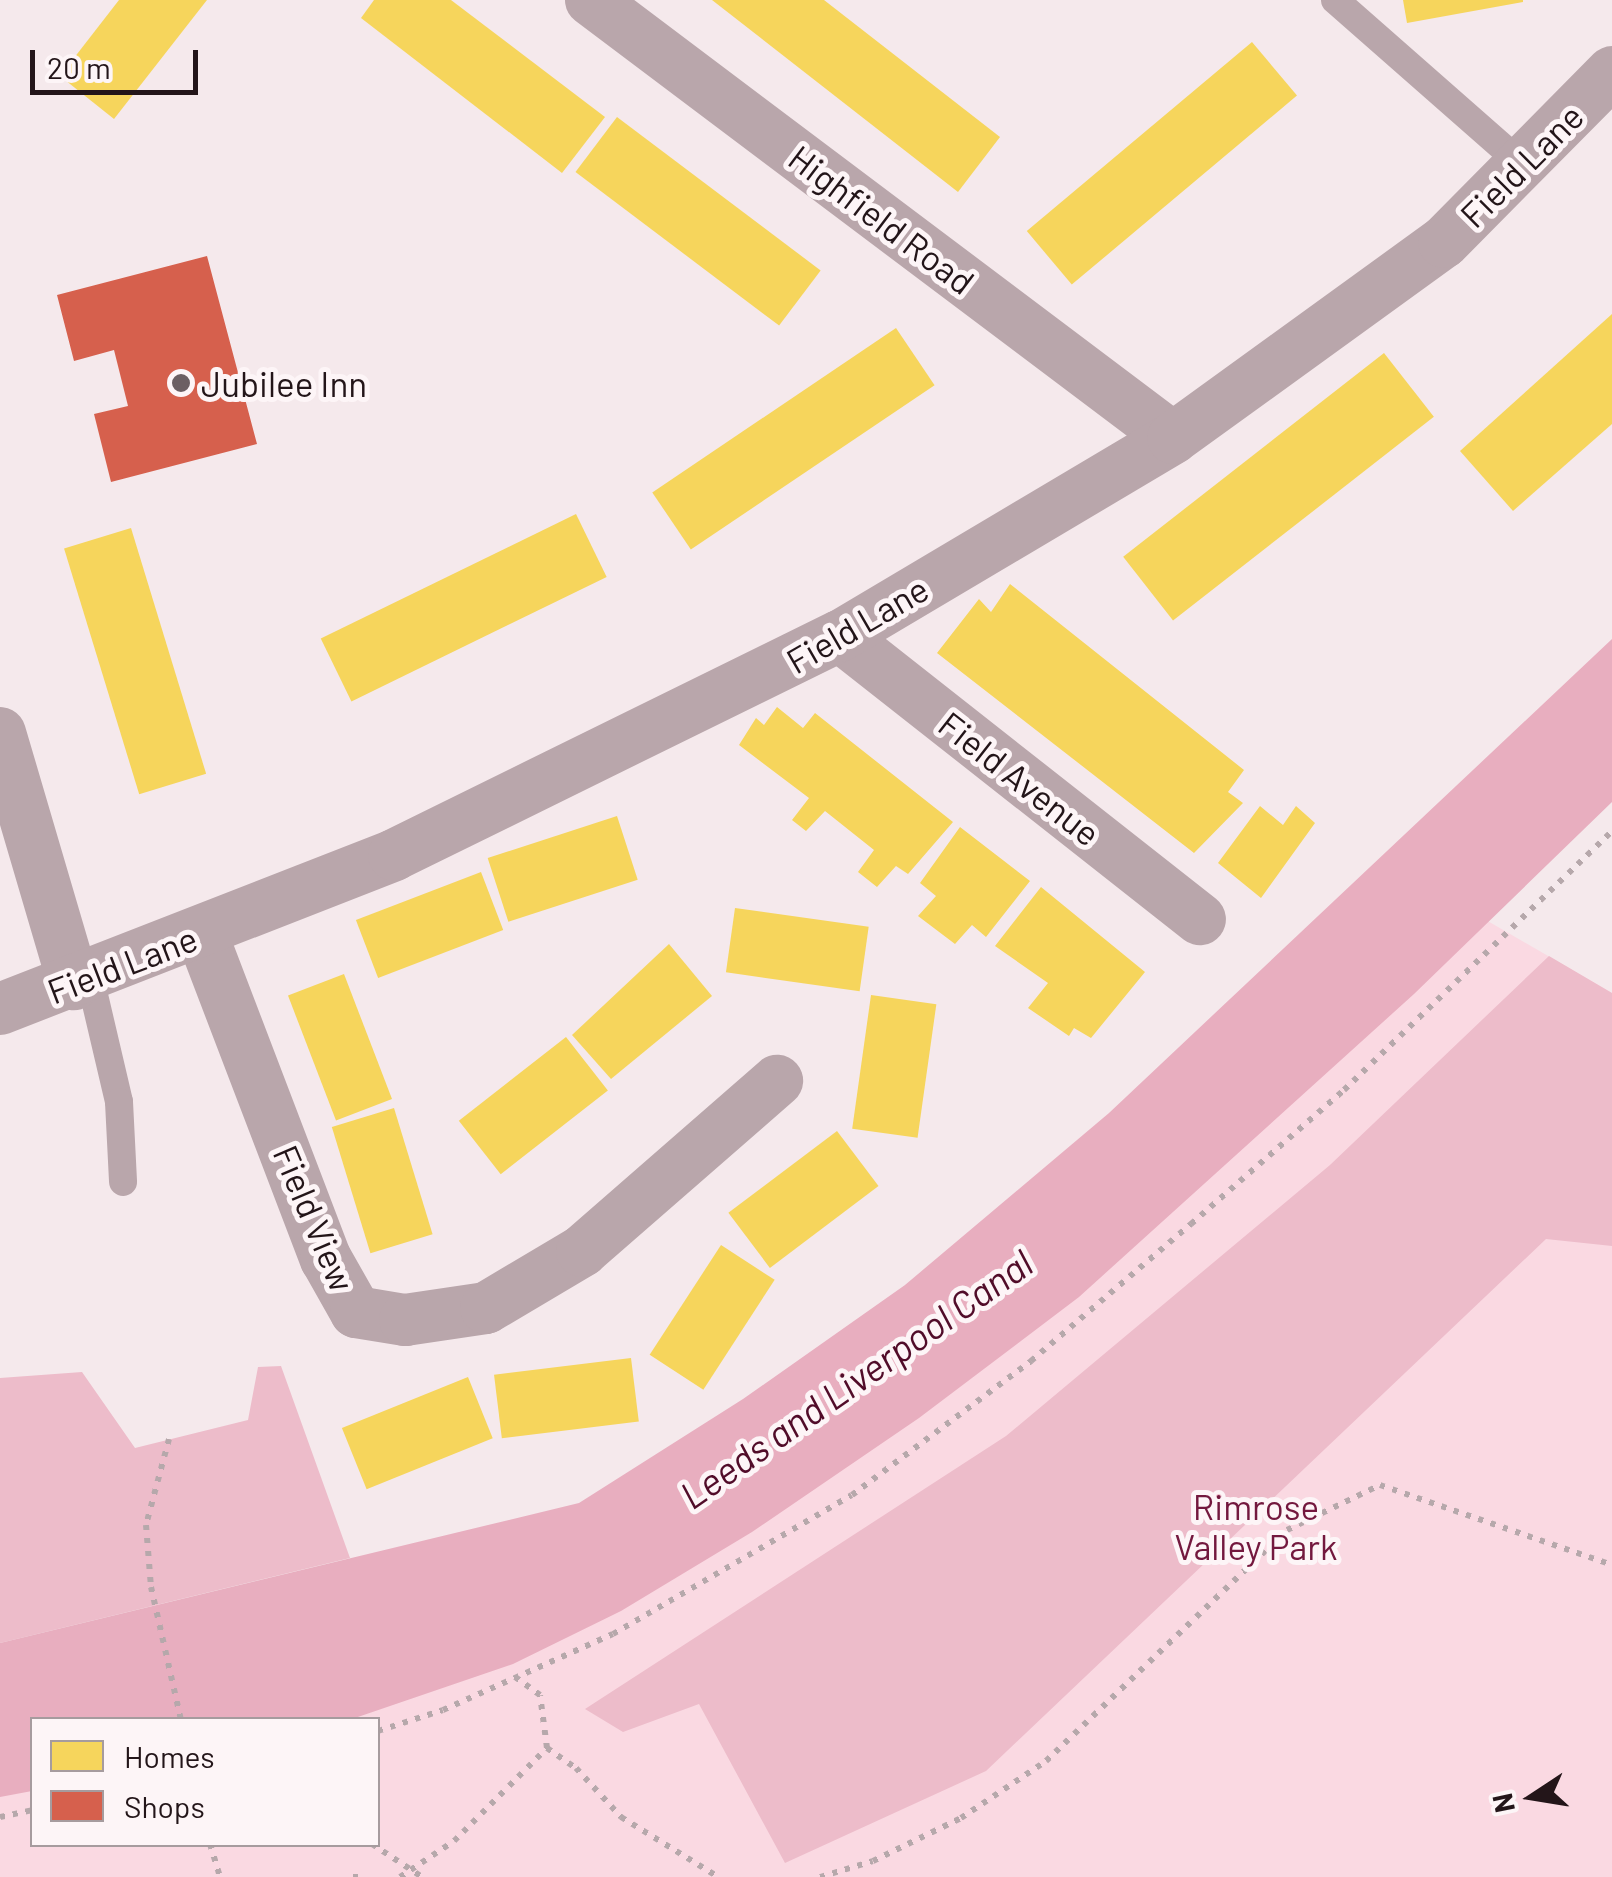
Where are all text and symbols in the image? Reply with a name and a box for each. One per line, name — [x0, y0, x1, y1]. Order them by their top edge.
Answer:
scale bar — [35, 30, 202, 92]
text: 20 m — [47, 49, 111, 85]
street label: Field Lane — [1451, 95, 1591, 235]
street label: Highfield Road — [781, 136, 983, 302]
place label: Jubilee Inn — [201, 362, 367, 404]
marker: Jubilee Inn — [170, 372, 192, 394]
street label: Field Lane — [779, 567, 935, 681]
street label: Field Avenue — [931, 702, 1109, 854]
street label: Field Lane — [41, 916, 203, 1012]
street label: Field View — [265, 1139, 365, 1297]
water label: Leeds and Liverpool Canal — [671, 1240, 1041, 1518]
park label: Rimrose Valley Park — [1174, 1485, 1338, 1567]
legend — [30, 1717, 380, 1847]
text: Homes — [124, 1738, 215, 1774]
north arrow — [1482, 1747, 1582, 1847]
text: Shops — [124, 1788, 205, 1824]
text: N — [1484, 1791, 1521, 1816]

